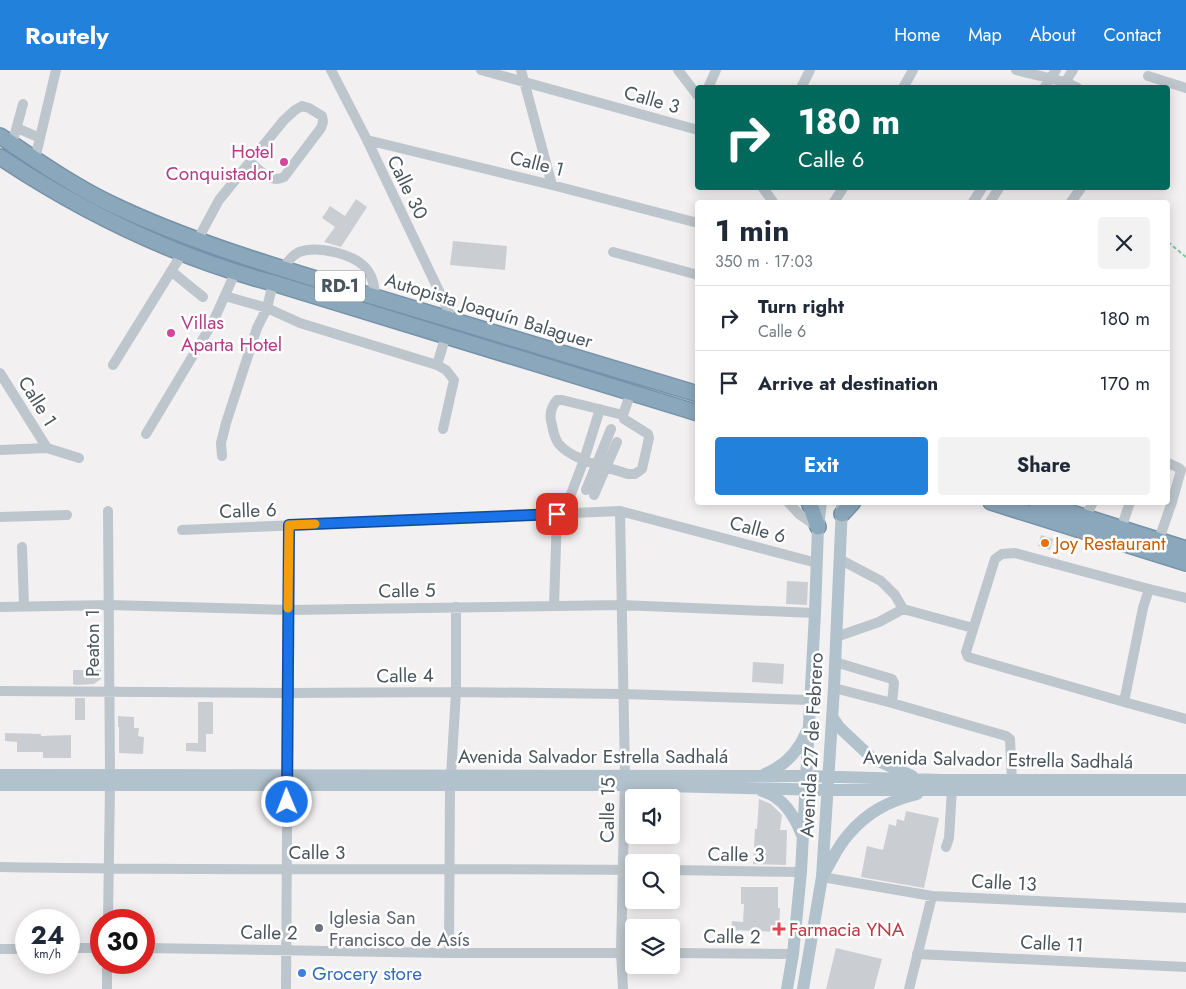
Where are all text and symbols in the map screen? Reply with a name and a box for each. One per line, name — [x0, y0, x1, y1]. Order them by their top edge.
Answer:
text: Routely — [25, 18, 109, 53]
text: Home — [894, 22, 940, 48]
text: Map — [968, 22, 1002, 48]
text: About — [1030, 22, 1075, 48]
text: Contact — [1103, 22, 1161, 48]
street label: Calle 3 — [621, 79, 683, 120]
text: 180 m — [798, 97, 900, 147]
icon: right — [715, 105, 780, 170]
place label: Hotel Conquistador — [166, 138, 274, 187]
text: Calle 6 — [798, 143, 864, 175]
street label: Calle 1 — [507, 144, 567, 183]
street label: Calle 30 — [380, 151, 435, 224]
marker: Hotel Conquistador — [278, 156, 290, 168]
text: 1 min — [715, 209, 789, 252]
button: close — [1098, 217, 1150, 269]
text: 350 m · 17:03 — [715, 250, 813, 273]
street label: Autopista Joaquín Balaguer — [382, 266, 596, 355]
road number: RD-1 — [315, 270, 365, 302]
text: Turn right — [758, 293, 844, 320]
icon: right — [715, 304, 743, 332]
text: 180 m — [1099, 305, 1150, 332]
place label: Villas Aparta Hotel — [181, 309, 282, 358]
text: Calle 6 — [758, 320, 806, 343]
marker: Villas Aparta Hotel — [165, 327, 177, 339]
icon: arrive — [715, 369, 743, 397]
text: Arrive at destination — [758, 370, 938, 397]
text: 170 m — [1100, 370, 1150, 397]
street label: Calle 1 — [12, 371, 64, 432]
button: Exit — [715, 437, 928, 495]
button: Share — [938, 437, 1150, 495]
pin — [536, 493, 578, 535]
street label: Calle 6 — [219, 496, 277, 525]
icon: arrive — [543, 500, 571, 528]
street label: Calle 6 — [727, 509, 789, 550]
place label: Joy Restaurant — [1052, 530, 1166, 557]
marker: Joy Restaurant — [1039, 537, 1051, 549]
street label: Calle 5 — [378, 577, 436, 604]
street label: Peaton 1 — [79, 609, 106, 677]
street label: Avenida 27 de Febrero — [793, 652, 830, 838]
street label: Calle 4 — [376, 662, 434, 689]
street label: Avenida Salvador Estrella Sadhalá — [458, 743, 728, 770]
street label: Avenida Salvador Estrella Sadhalá — [863, 744, 1133, 775]
position arrow — [260, 775, 312, 827]
street label: Calle 15 — [593, 777, 622, 843]
map controls — [625, 789, 680, 974]
button: sound — [625, 789, 680, 844]
street label: Calle 3 — [289, 839, 345, 866]
street label: Calle 3 — [707, 841, 765, 868]
button: search — [625, 854, 680, 909]
street label: Calle 13 — [971, 867, 1037, 898]
place label: Iglesia San Francisco de Asís — [329, 904, 470, 953]
speed limit sign: 30 — [90, 909, 155, 974]
place label: Farmacia YNA — [789, 916, 905, 943]
text: 24 — [31, 917, 64, 953]
street label: Calle 2 — [240, 919, 298, 946]
button: layers — [625, 919, 680, 974]
marker: Iglesia San Francisco de Asís — [313, 922, 325, 934]
street label: Calle 2 — [703, 923, 761, 950]
marker: Farmacia YNA — [773, 923, 785, 935]
street label: Calle 11 — [1020, 928, 1084, 959]
text: km/h — [34, 945, 61, 963]
place label: Grocery store — [312, 960, 422, 987]
marker: Grocery store — [296, 967, 308, 979]

